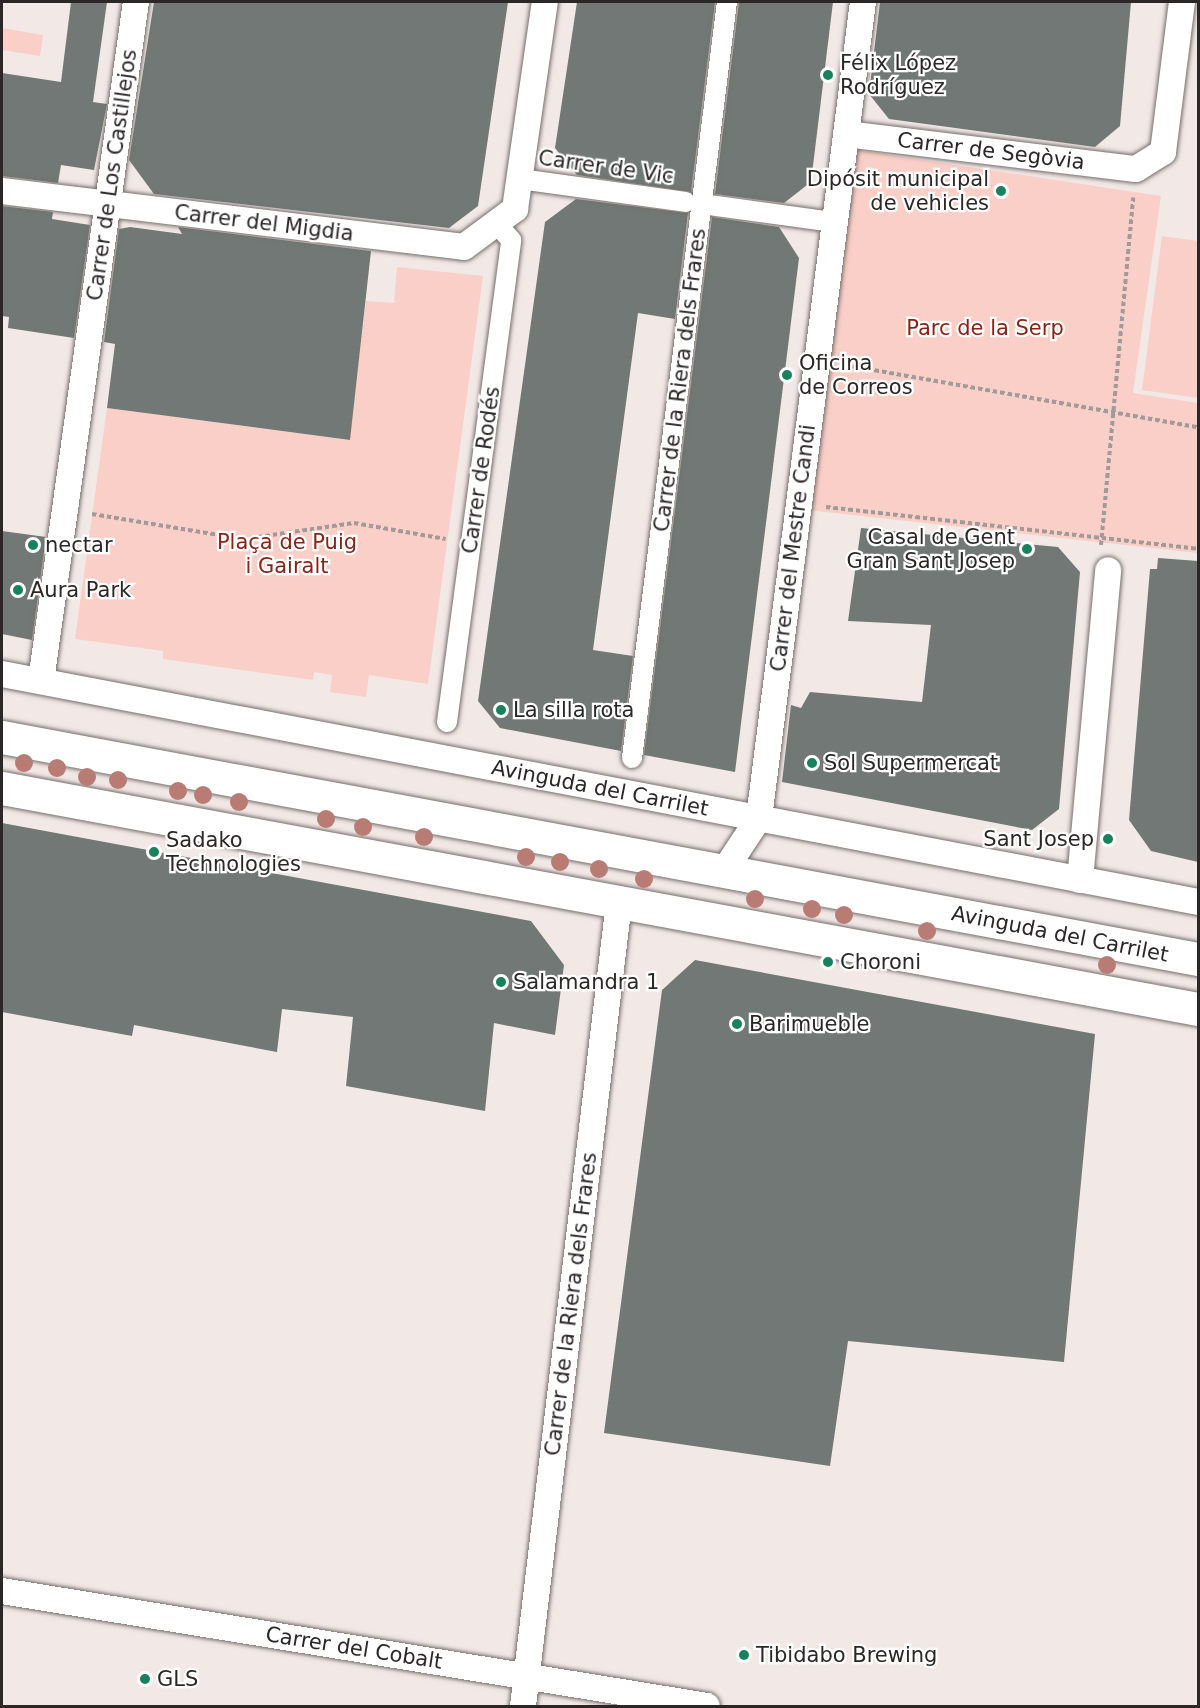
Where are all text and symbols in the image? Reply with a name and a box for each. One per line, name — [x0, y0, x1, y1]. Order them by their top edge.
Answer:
street label: Carrer de Los Castillejos — [82, 48, 142, 302]
place label: Félix López Rodríguez — [840, 50, 956, 100]
marker: Félix López Rodríguez — [821, 68, 835, 82]
street label: Carrer de Segòvia — [896, 127, 1086, 175]
street label: Carrer de Vic — [537, 145, 675, 189]
place label: Dipósit municipal de vehicles — [807, 166, 989, 216]
marker: Dipósit municipal de vehicles — [994, 184, 1008, 198]
street label: Carrer del Migdia — [173, 200, 355, 246]
street label: Carrer de la Riera dels Frares — [649, 227, 711, 533]
park label: Parc de la Serp — [906, 315, 1064, 341]
place label: Oficina de Correos — [799, 350, 913, 400]
marker: Oficina de Correos — [780, 368, 794, 382]
street label: Carrer de Rodés — [457, 385, 505, 555]
street label: Carrer del Mestre Candi — [765, 423, 821, 673]
place label: Casal de Gent Gran Sant Josep — [847, 524, 1015, 574]
park label: Plaça de Puig i Gairalt — [217, 529, 357, 579]
place label: nectar — [45, 532, 113, 558]
marker: nectar — [26, 538, 40, 552]
marker: Casal de Gent Gran Sant Josep — [1020, 542, 1034, 556]
place label: Aura Park — [30, 577, 131, 603]
marker: Aura Park — [11, 583, 25, 597]
place label: La silla rota — [513, 697, 634, 723]
marker: La silla rota — [494, 703, 508, 717]
place label: Sol Supermercat — [824, 750, 998, 776]
street label: Avinguda del Carrilet — [490, 755, 710, 821]
marker: Sol Supermercat — [805, 756, 819, 770]
place label: Sant Josep — [983, 826, 1094, 852]
place label: Sadako Technologies — [166, 827, 301, 877]
marker: Sant Josep — [1099, 830, 1117, 848]
marker: Sadako Technologies — [147, 845, 161, 859]
street label: Avinguda del Carrilet — [950, 901, 1170, 967]
place label: Choroni — [840, 949, 921, 975]
marker: Choroni — [821, 955, 835, 969]
place label: Salamandra 1 — [513, 969, 659, 995]
marker: Salamandra 1 — [494, 975, 508, 989]
place label: Barimueble — [749, 1011, 870, 1037]
marker: Barimueble — [730, 1017, 744, 1031]
street label: Carrer de la Riera dels Frares — [540, 1151, 602, 1457]
street label: Carrer del Cobalt — [264, 1622, 444, 1674]
place label: Tibidabo Brewing — [756, 1642, 937, 1668]
marker: Tibidabo Brewing — [737, 1648, 751, 1662]
place label: GLS — [157, 1666, 198, 1692]
marker: GLS — [138, 1672, 152, 1686]

